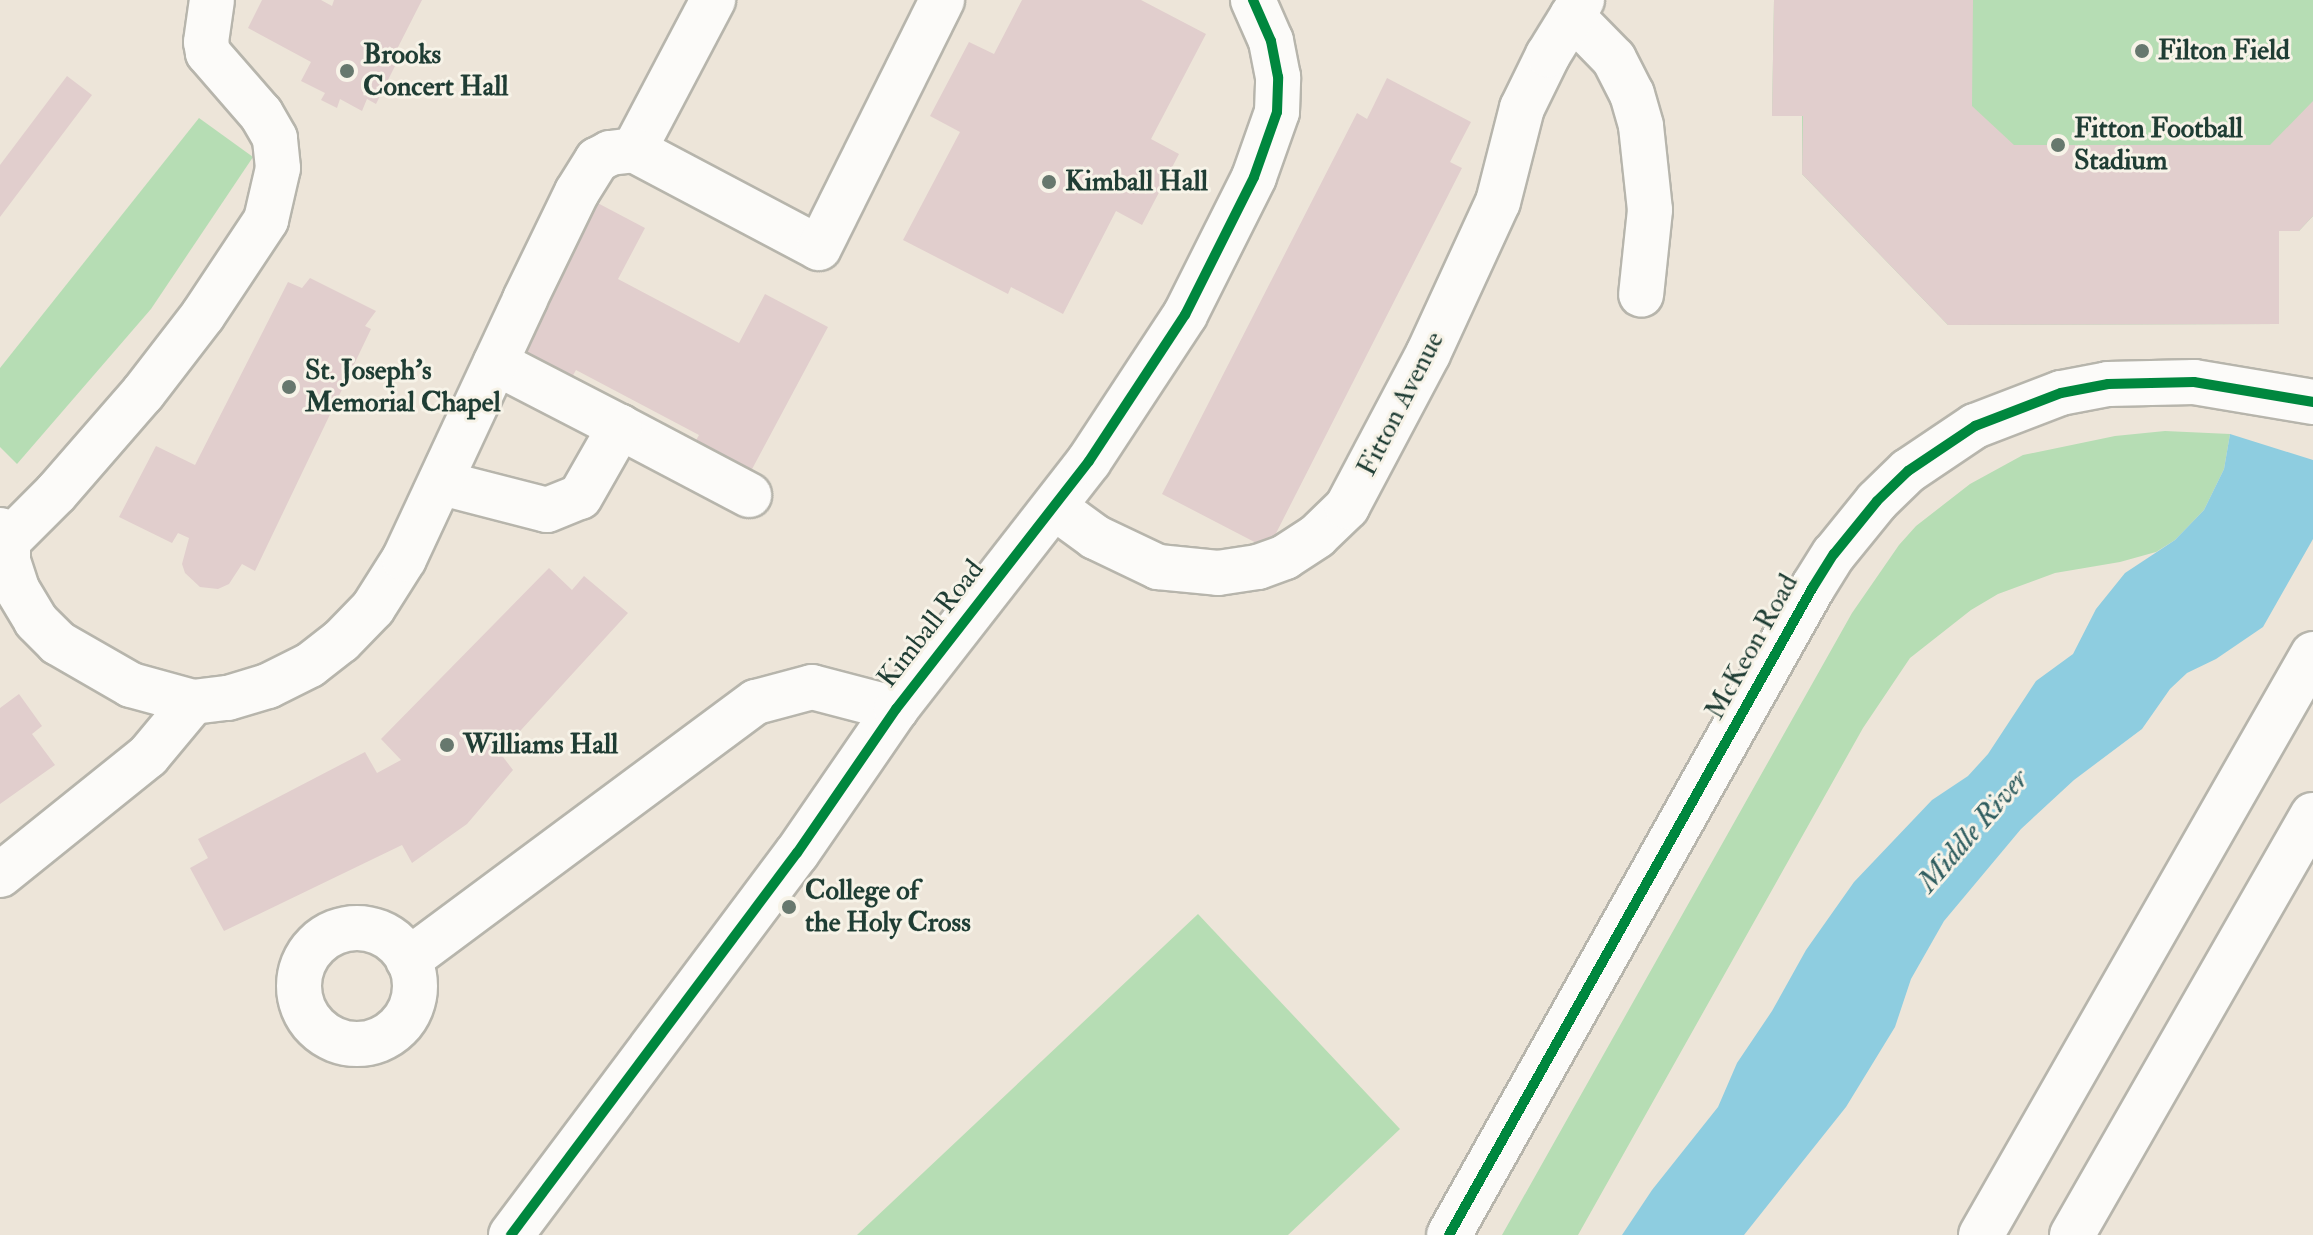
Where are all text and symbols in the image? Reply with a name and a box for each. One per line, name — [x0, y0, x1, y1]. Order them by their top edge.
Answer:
place label: Filton Field — [2158, 34, 2290, 68]
place label: Brooks Concert Hall — [363, 38, 509, 104]
marker: Filton Field — [2133, 42, 2151, 60]
marker: Brooks Concert Hall — [338, 62, 356, 80]
place label: Fitton Football Stadium — [2074, 112, 2243, 178]
marker: Fitton Football Stadium — [2049, 136, 2067, 154]
place label: Kimball Hall — [1065, 165, 1208, 199]
marker: Kimball Hall — [1040, 173, 1058, 191]
street label: Fitton Avenue — [1350, 326, 1452, 482]
place label: St. Joseph's Memorial Chapel — [305, 354, 501, 420]
marker: St. Joseph's Memorial Chapel — [280, 378, 298, 396]
street label: Kimball Road — [871, 554, 991, 694]
street label: McKeon Road — [1698, 568, 1806, 726]
place label: Williams Hall — [463, 728, 618, 762]
marker: Williams Hall — [438, 736, 456, 754]
water label: Middle River — [1910, 762, 2036, 900]
place label: College of the Holy Cross — [805, 874, 971, 940]
marker: College of the Holy Cross — [780, 898, 798, 916]

